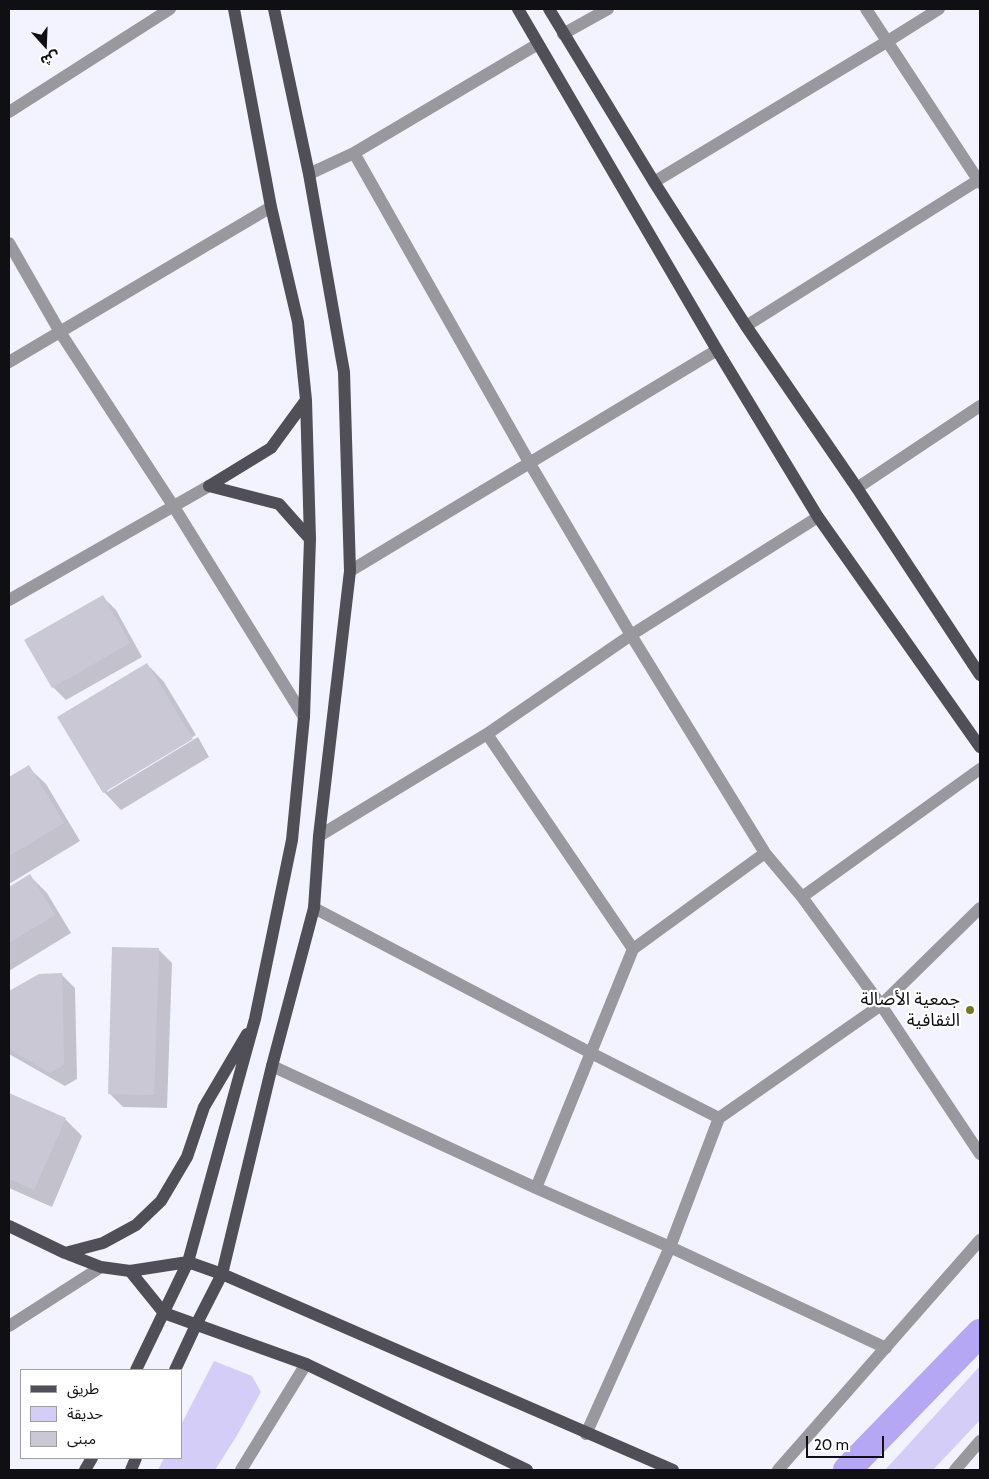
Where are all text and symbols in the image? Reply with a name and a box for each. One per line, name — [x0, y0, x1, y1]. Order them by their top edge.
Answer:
north arrow — [20, 20, 70, 70]
text: ش — [38, 47, 62, 71]
place label: جمعية الأصالة الثقافية — [860, 989, 960, 1032]
marker: جمعية الأصالة الثقافية — [964, 1004, 976, 1016]
legend — [20, 1369, 182, 1459]
text: طريق — [67, 1380, 99, 1398]
text: حديقة — [67, 1405, 103, 1423]
scale bar — [809, 1426, 886, 1458]
text: مبنى — [67, 1430, 96, 1448]
text: 20 m — [814, 1436, 849, 1454]

